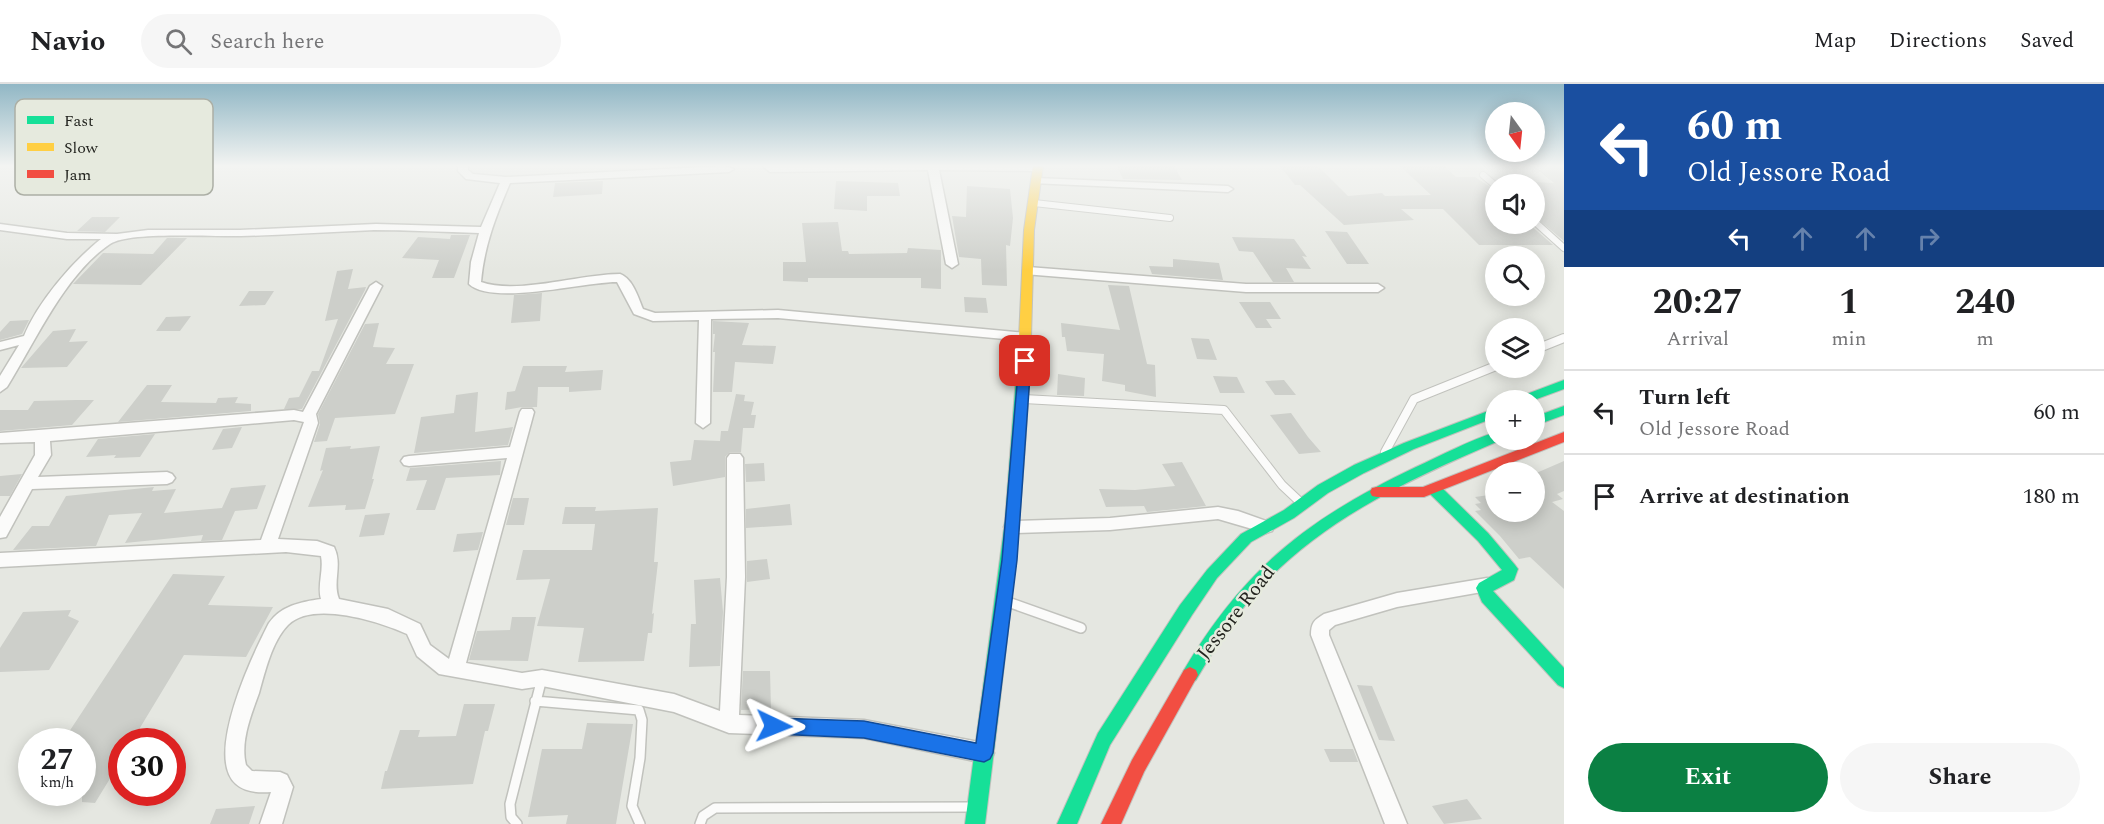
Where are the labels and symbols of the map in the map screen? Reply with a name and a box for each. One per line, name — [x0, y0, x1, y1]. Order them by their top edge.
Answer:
legend — [15, 99, 213, 195]
north arrow — [1485, 102, 1545, 162]
text: Fast — [64, 109, 94, 133]
text: Slow — [64, 136, 99, 160]
text: Jam — [64, 163, 92, 187]
pin — [999, 335, 1050, 386]
street label: Jessore Road — [1189, 559, 1283, 667]
position arrow — [742, 694, 806, 758]
speed limit sign: 30 — [108, 728, 186, 806]

